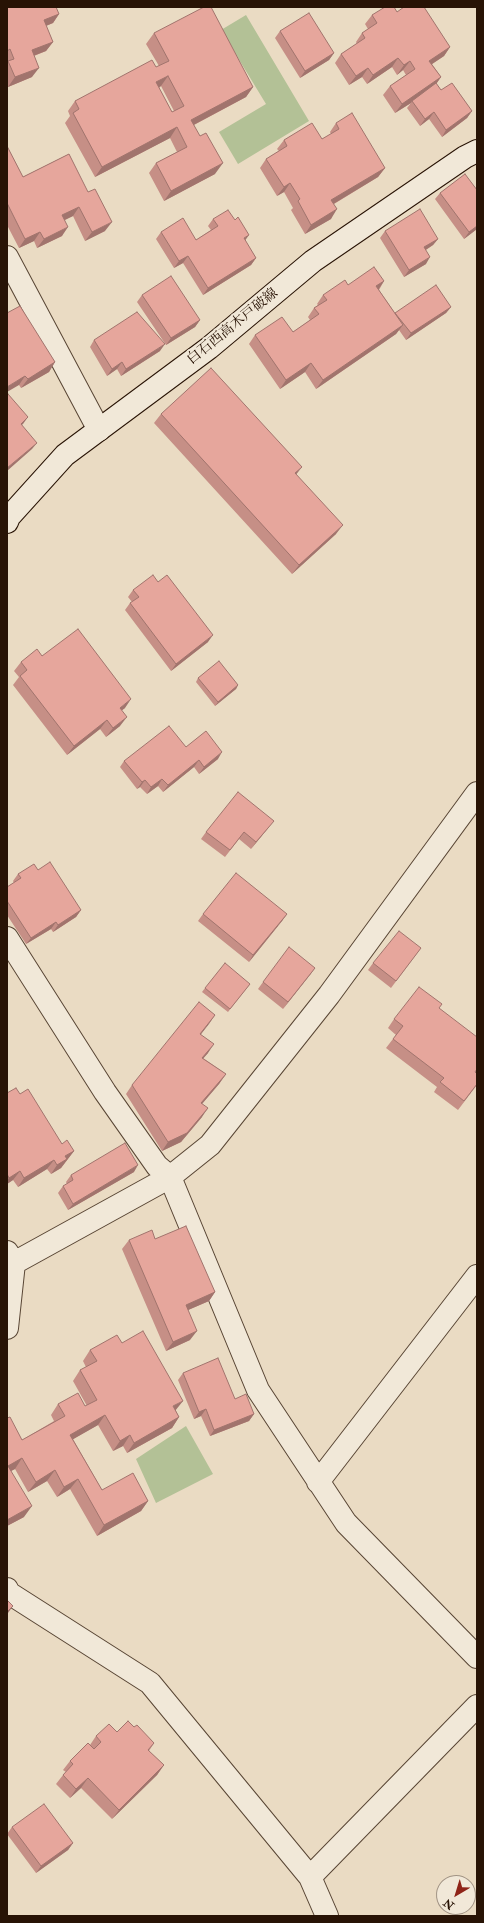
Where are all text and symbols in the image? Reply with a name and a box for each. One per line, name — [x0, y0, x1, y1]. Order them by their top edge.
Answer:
street label: 白石西高木戸破線 — [184, 285, 282, 369]
north arrow — [436, 1875, 476, 1915]
text: N — [441, 1896, 457, 1912]

